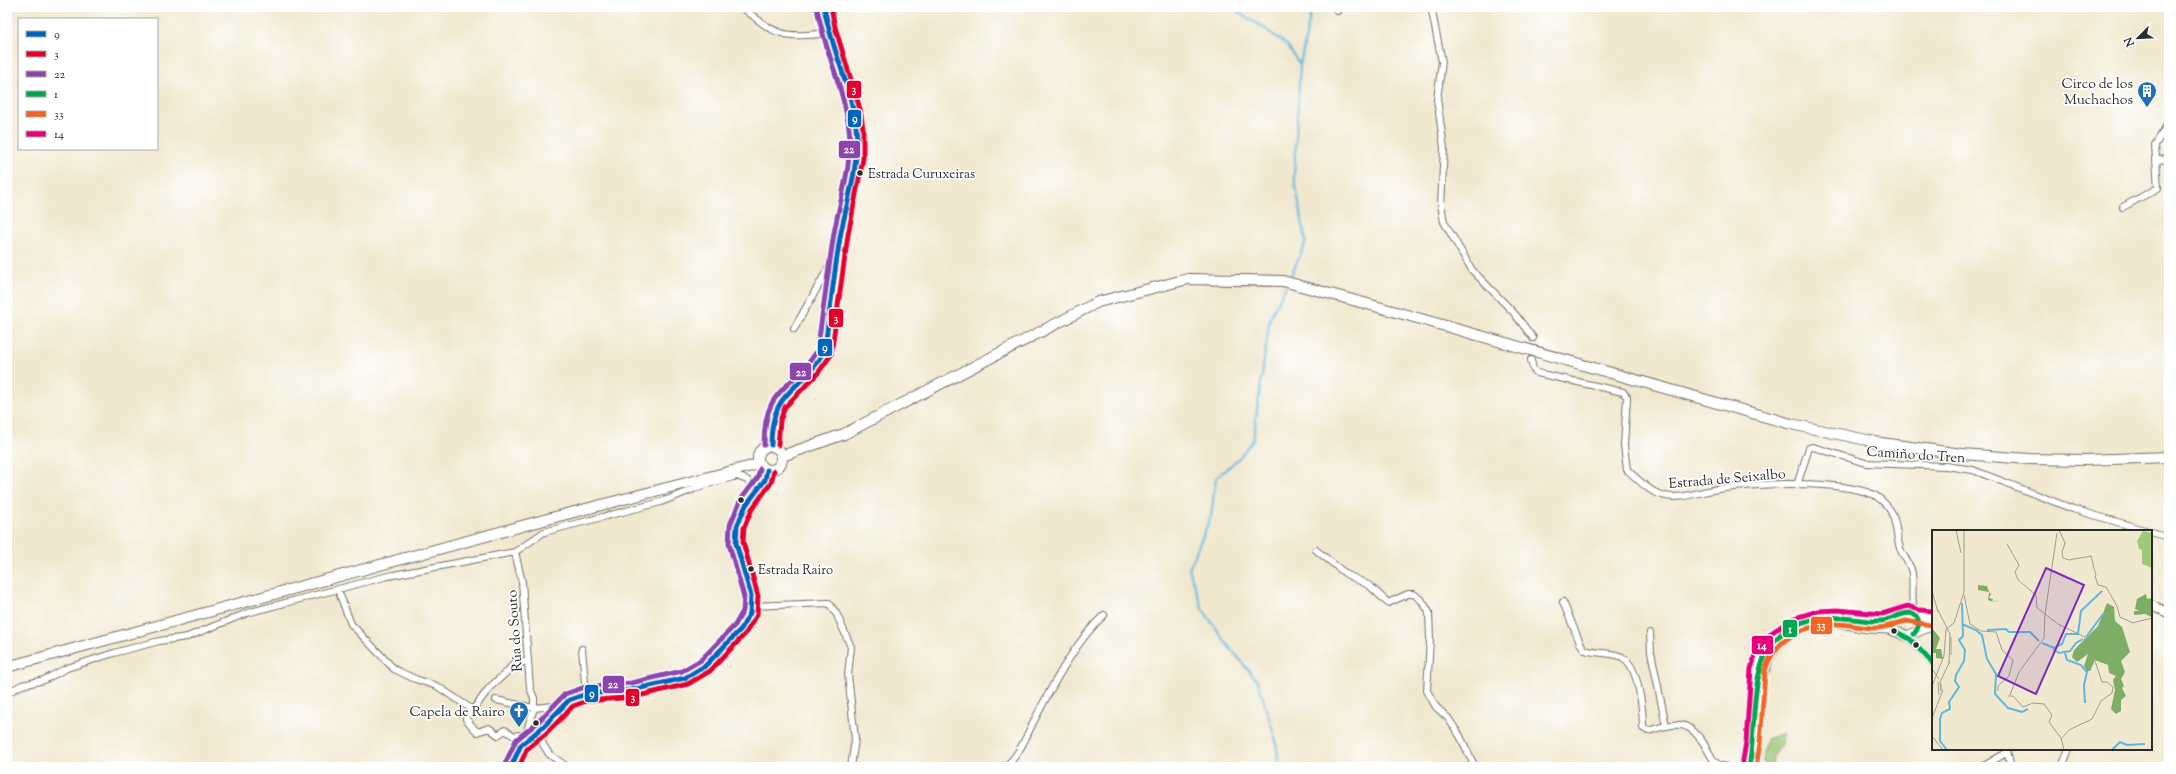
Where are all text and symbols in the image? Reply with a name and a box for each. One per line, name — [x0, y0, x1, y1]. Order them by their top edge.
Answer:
legend — [18, 18, 158, 150]
north arrow — [2118, 18, 2158, 58]
text: 9 — [54, 26, 60, 44]
text: N — [2121, 34, 2139, 50]
text: 3 — [54, 46, 59, 64]
text: 22 — [54, 66, 66, 84]
place label: Circo de los Muchachos — [2062, 75, 2133, 111]
line badge: 3 — [846, 80, 862, 99]
building icon: Circo de los Muchachos — [2136, 80, 2158, 108]
text: 3 — [852, 82, 857, 98]
text: 1 — [54, 86, 58, 104]
text: 33 — [54, 106, 64, 124]
line badge: 9 — [847, 109, 862, 128]
text: 9 — [852, 111, 858, 127]
text: 14 — [54, 126, 64, 144]
line badge: 22 — [838, 140, 861, 159]
text: 22 — [844, 142, 855, 158]
place label: Estrada Curuxeiras — [868, 166, 975, 184]
marker: Estrada Curuxeiras — [855, 168, 865, 178]
line badge: 3 — [828, 308, 844, 328]
text: 3 — [834, 311, 839, 327]
line badge: 9 — [817, 338, 833, 357]
text: 9 — [822, 340, 828, 356]
line badge: 22 — [789, 362, 812, 381]
text: 22 — [796, 365, 807, 381]
street label: Camiño do Tren — [1866, 443, 1966, 469]
street label: Estrada de Seixalbo — [1668, 465, 1787, 495]
unlabelled marker — [736, 495, 746, 505]
inset map — [1932, 530, 2152, 750]
place label: Estrada Rairo — [758, 562, 833, 580]
marker: Estrada Rairo — [746, 564, 756, 574]
street label: Rúa do Souto — [503, 589, 529, 672]
line badge: 33 — [1810, 616, 1833, 635]
text: 33 — [1817, 618, 1826, 634]
line badge: 1 — [1782, 619, 1798, 638]
text: 1 — [1787, 622, 1792, 638]
unlabelled marker — [1889, 626, 1899, 636]
line badge: 14 — [1751, 635, 1774, 655]
text: 14 — [1756, 638, 1767, 654]
unlabelled marker — [1911, 640, 1921, 650]
line badge: 22 — [602, 675, 625, 694]
text: 22 — [608, 677, 619, 693]
line badge: 9 — [584, 684, 599, 703]
text: 9 — [589, 686, 595, 702]
line badge: 3 — [625, 688, 640, 707]
text: 3 — [631, 690, 636, 706]
church icon: Capela de Rairo — [508, 700, 530, 728]
place label: Capela de Rairo — [409, 703, 505, 723]
unlabelled marker — [531, 718, 541, 728]

